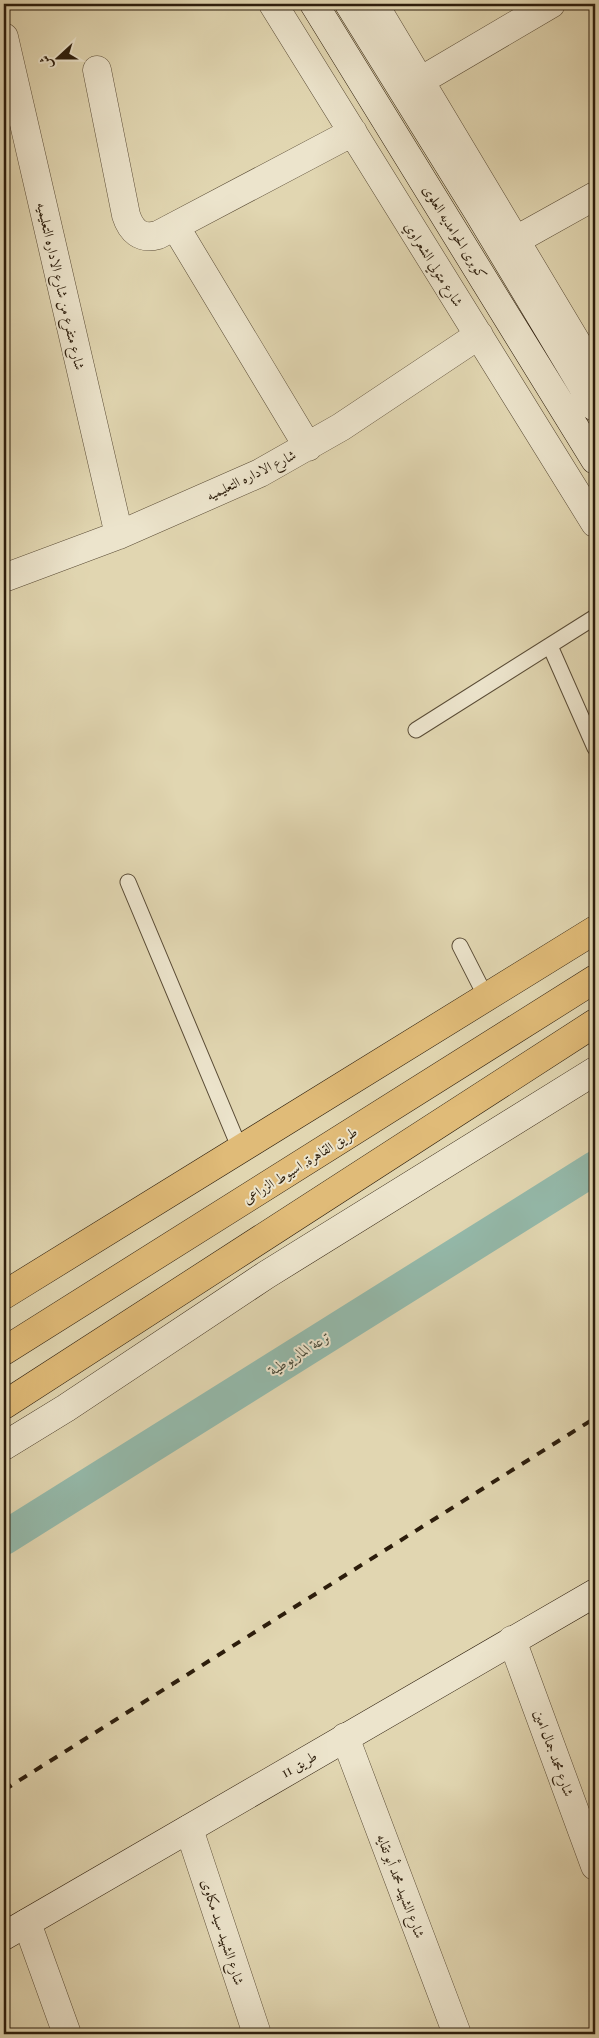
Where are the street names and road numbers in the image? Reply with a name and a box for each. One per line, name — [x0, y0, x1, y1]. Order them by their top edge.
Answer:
street label: كوبرى الحوامديه العلوى — [419, 182, 490, 282]
street label: شارع متفرع من شارع الاداره التعليميه — [30, 201, 88, 372]
street label: شارع متولي الشعراوي — [398, 219, 466, 311]
street label: شارع الاداره التعليميه — [204, 446, 300, 507]
street label: طريق القاهرة, اسيوط الزراعى — [240, 1123, 361, 1208]
street label: شارع محمد جمال امين — [527, 1707, 577, 1800]
street label: طريق 11 — [278, 1747, 320, 1781]
street label: شارع الشهيد محمد أبو تقايه — [370, 1831, 430, 1942]
street label: شارع الشهيد سيد مكاوى — [195, 1877, 248, 1988]

